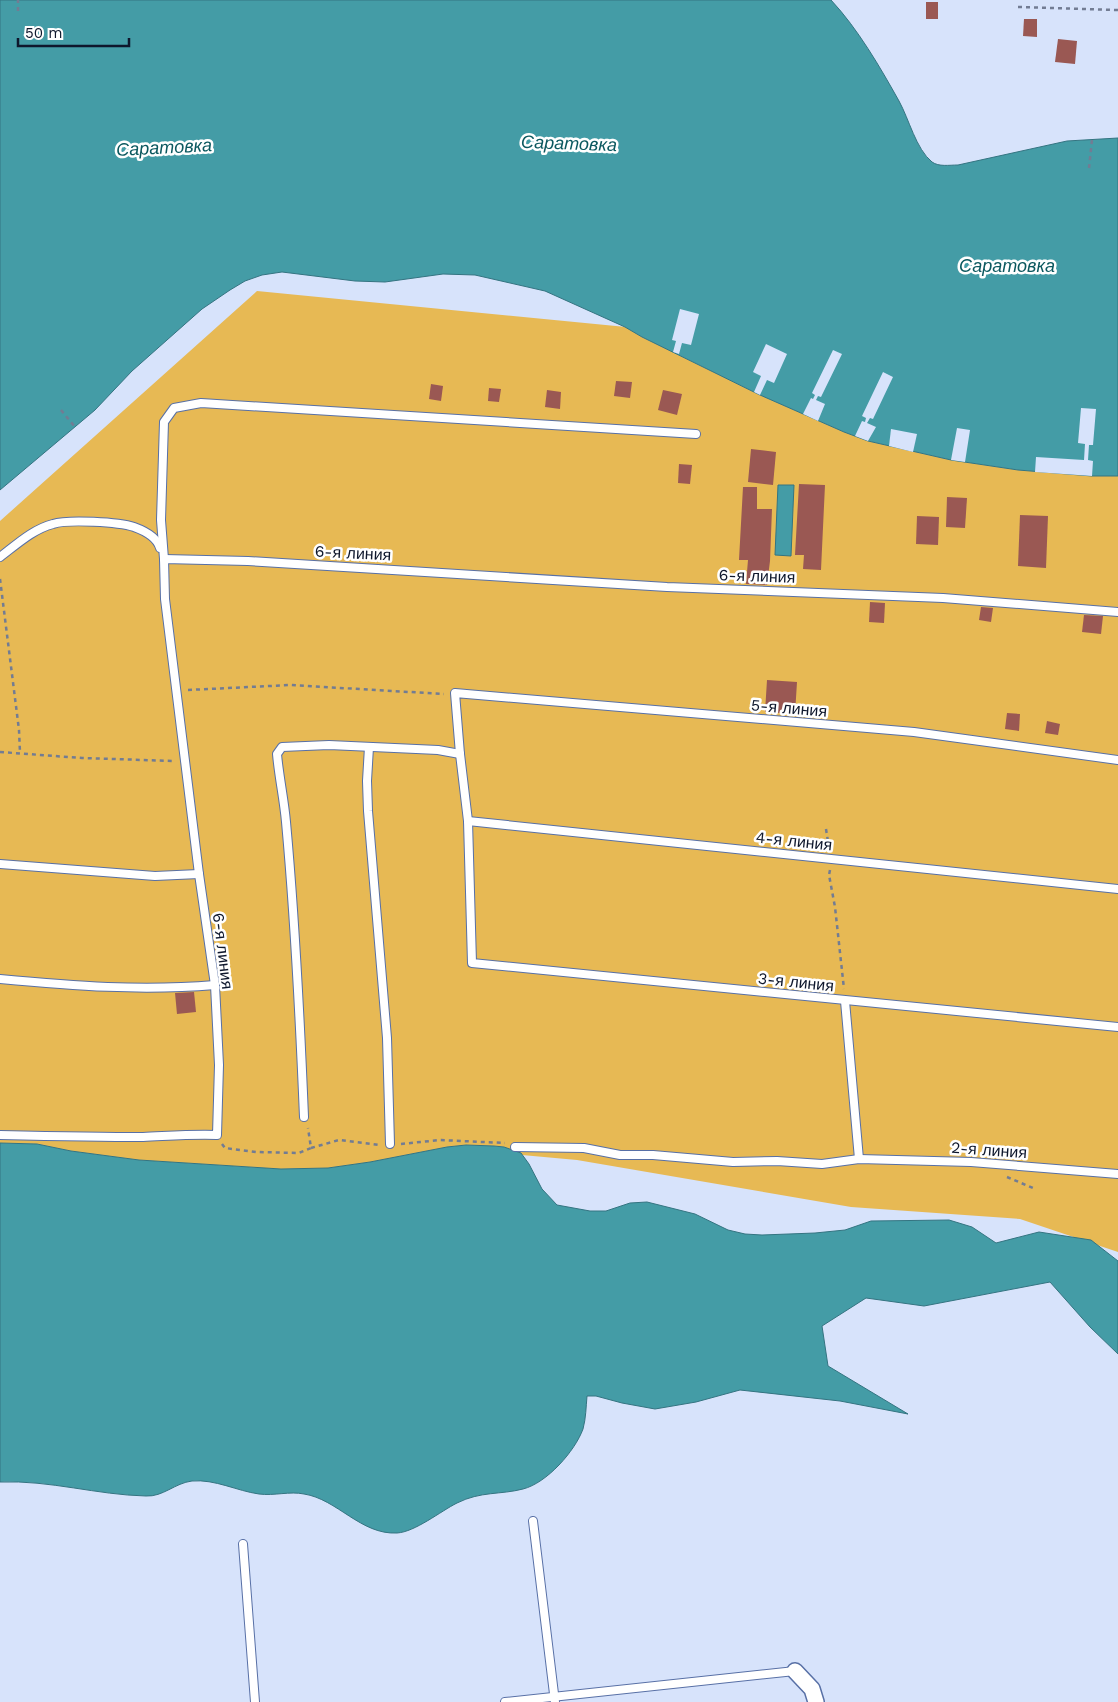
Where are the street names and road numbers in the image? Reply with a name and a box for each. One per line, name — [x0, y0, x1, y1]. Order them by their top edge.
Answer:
street label: 6-я линия — [314, 542, 392, 564]
street label: 6-я линия — [718, 565, 796, 587]
street label: 5-я линия — [750, 695, 828, 721]
street label: 4-я линия — [755, 828, 833, 854]
street label: 6-я линия — [209, 912, 237, 990]
street label: 3-я линия — [757, 969, 835, 995]
street label: 2-я линия — [950, 1138, 1028, 1162]

